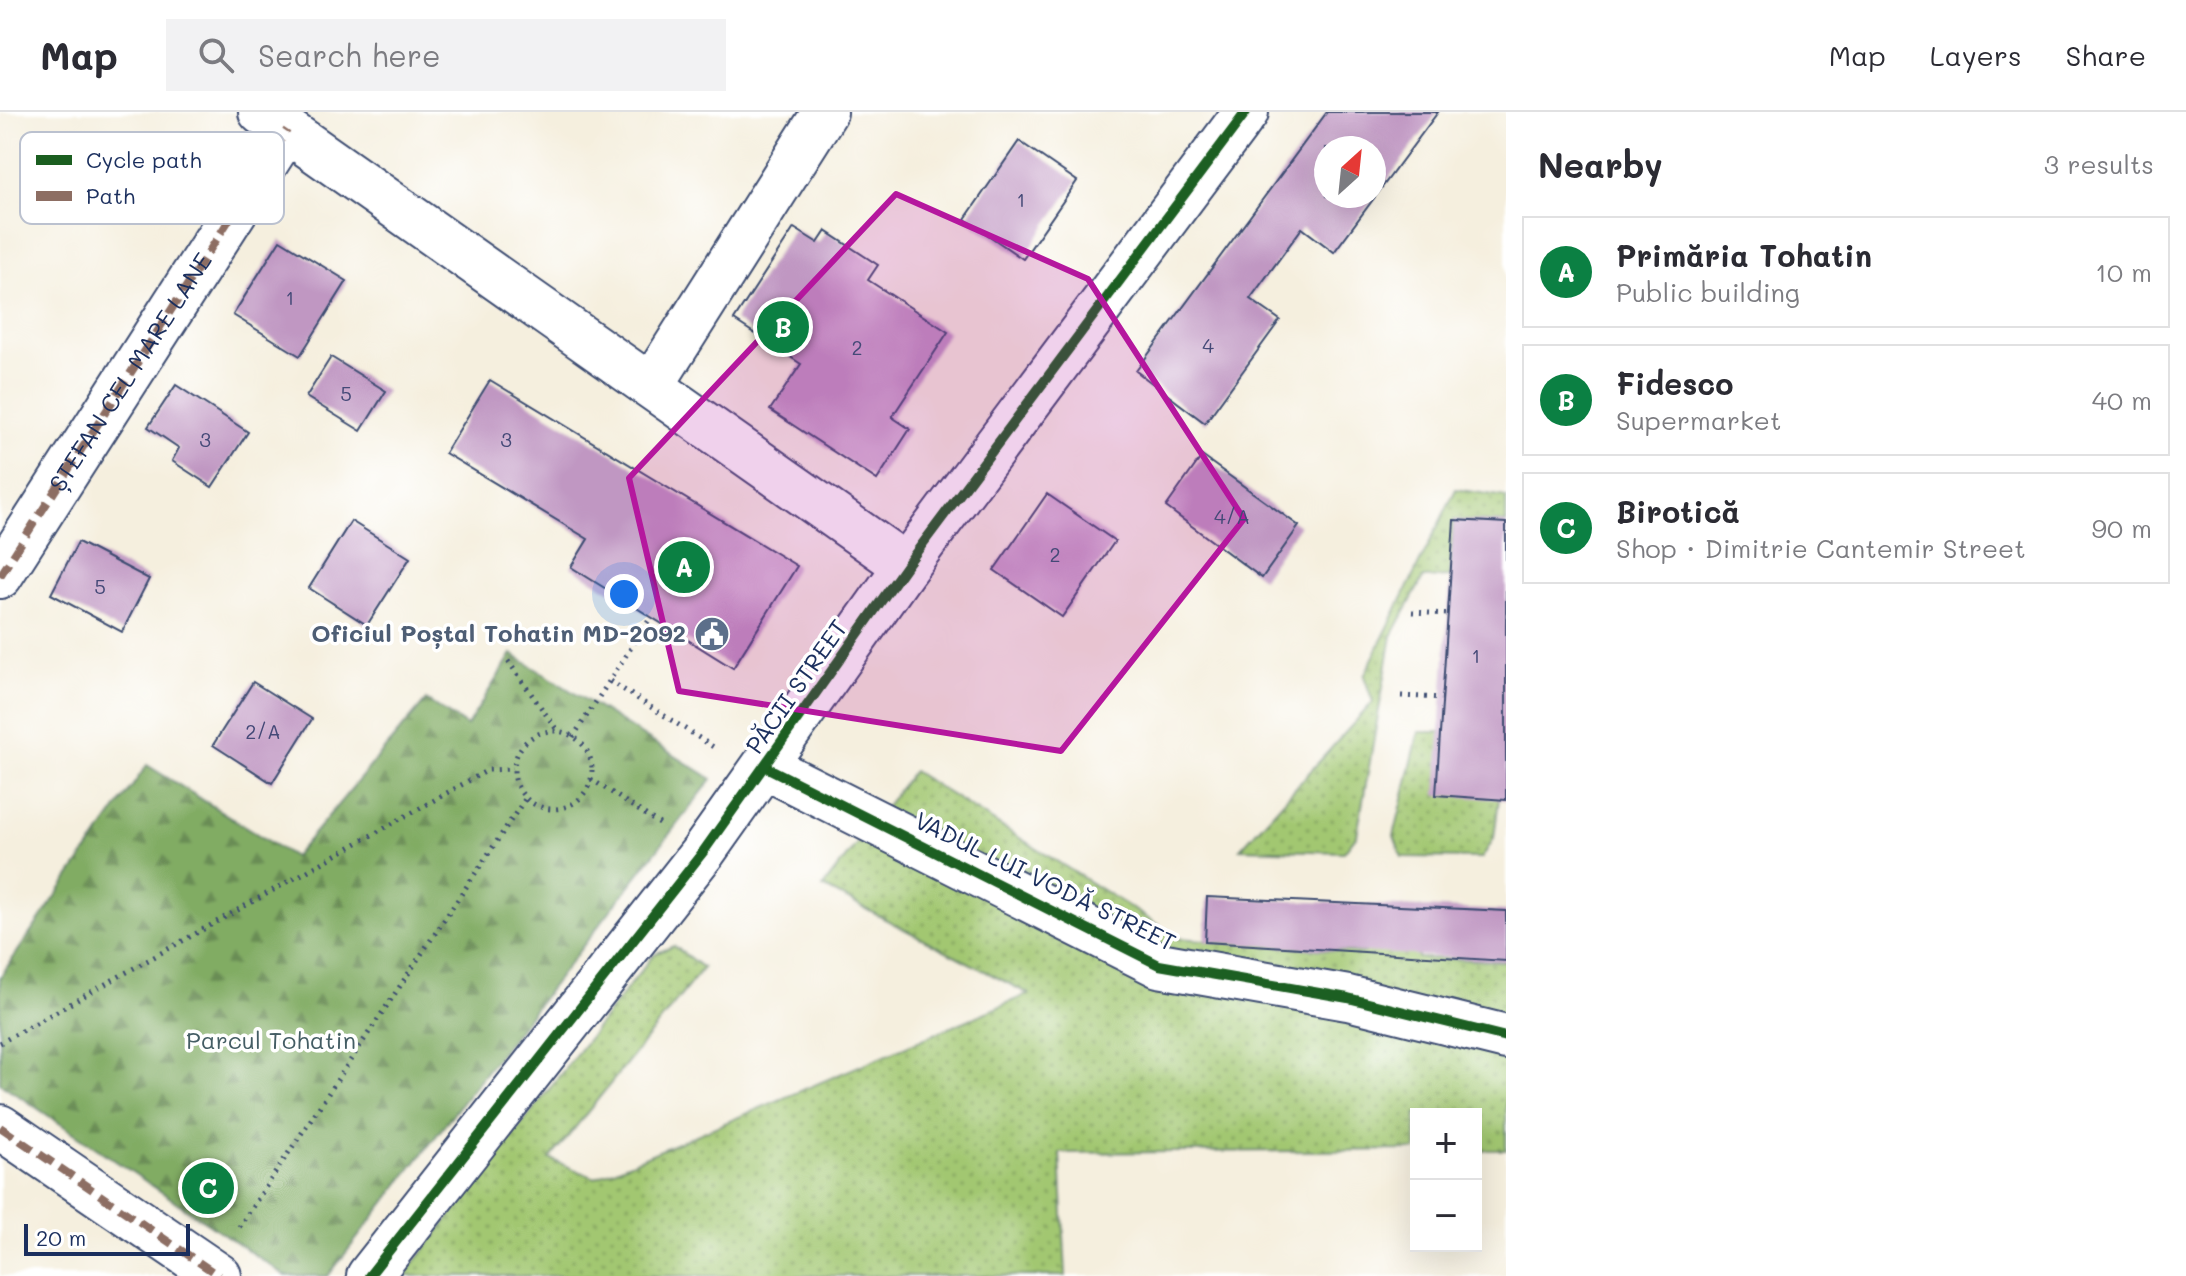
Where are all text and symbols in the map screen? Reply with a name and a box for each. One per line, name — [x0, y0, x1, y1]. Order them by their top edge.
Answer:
search box — [166, 19, 726, 91]
text: Map — [40, 30, 118, 80]
icon: search — [194, 33, 238, 77]
text: Search here — [258, 35, 441, 75]
text: Map — [1829, 37, 1886, 73]
text: Layers — [1930, 37, 2022, 73]
text: Share — [2066, 37, 2146, 73]
legend — [20, 132, 284, 224]
north arrow — [1314, 136, 1386, 208]
text: Nearby — [1538, 142, 1663, 187]
text: Cycle path — [86, 145, 202, 174]
text: 3 results — [2044, 147, 2154, 181]
text: Path — [86, 181, 135, 210]
house number: 1 — [1017, 186, 1025, 212]
text: Primăria Tohatin — [1616, 235, 1872, 275]
street label: ȘTEFAN CEL MARE LANE — [41, 246, 218, 497]
text: A — [1557, 255, 1575, 289]
text: 10 m — [2095, 255, 2152, 289]
text: Public building — [1616, 275, 1800, 309]
house number: 1 — [286, 284, 294, 310]
pin: B — [757, 297, 809, 357]
house number: 4 — [1202, 332, 1214, 358]
house number: 2 — [851, 334, 863, 360]
text: Fidesco — [1616, 363, 1734, 403]
house number: 5 — [340, 380, 352, 406]
text: B — [1557, 383, 1575, 417]
text: 40 m — [2092, 383, 2152, 417]
text: Supermarket — [1616, 403, 1781, 437]
house number: 3 — [199, 426, 211, 452]
house number: 3 — [500, 426, 512, 452]
text: Birotică — [1616, 491, 1740, 531]
house number: 4/A — [1214, 503, 1250, 529]
text: C — [1556, 511, 1576, 545]
text: 90 m — [2092, 511, 2152, 545]
text: Shop · Dimitrie Cantemir Street — [1616, 531, 2026, 565]
pin: A — [658, 537, 710, 597]
house number: 2 — [1049, 541, 1061, 567]
house number: 5 — [94, 573, 106, 599]
your location — [604, 574, 644, 614]
street label: PĂCII STREET — [738, 613, 853, 759]
public building icon: Oficiul Poștal Tohatin MD-2092 — [693, 615, 731, 653]
place label: Oficiul Poștal Tohatin MD-2092 — [311, 617, 686, 649]
house number: 1 — [1472, 642, 1480, 668]
house number: 2/A — [245, 718, 281, 744]
street label: VADUL LUI VODĂ STREET — [910, 804, 1181, 957]
park label: Parcul Tohatin — [186, 1024, 356, 1055]
map controls — [1410, 1108, 1482, 1252]
button: + — [1410, 1108, 1482, 1180]
pin: C — [182, 1158, 234, 1218]
button: − — [1410, 1180, 1482, 1252]
scale bar — [24, 1220, 190, 1256]
text: 20 m — [36, 1223, 86, 1252]

